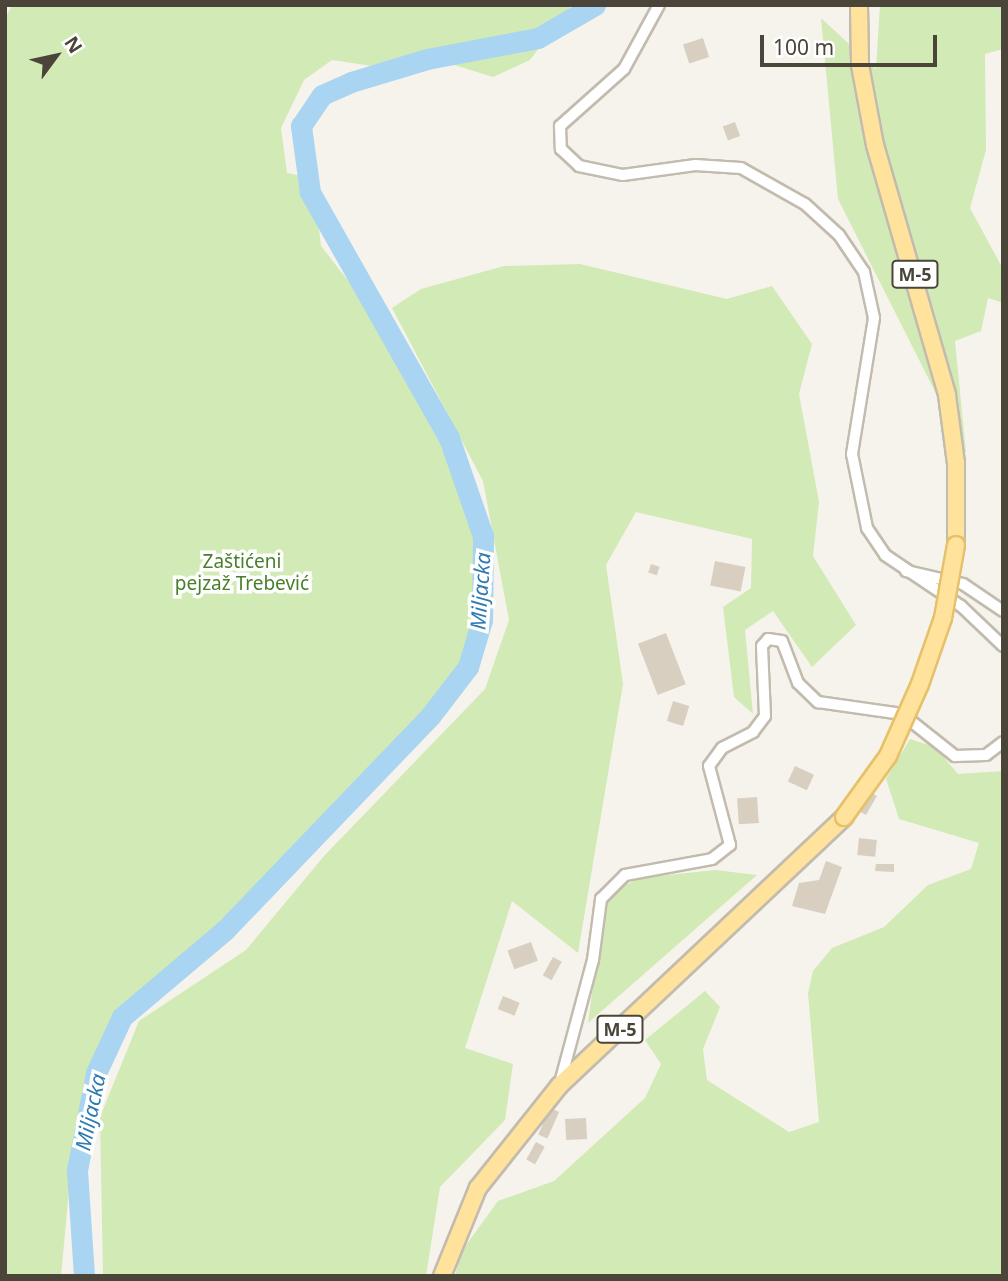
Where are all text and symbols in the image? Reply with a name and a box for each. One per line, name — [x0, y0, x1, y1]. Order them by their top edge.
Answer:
north arrow — [21, 21, 91, 91]
scale bar — [763, 21, 940, 65]
text: N — [58, 31, 89, 58]
text: 100 m — [773, 33, 834, 61]
road number: M-5 — [890, 260, 940, 288]
park label: Zaštićeni pejzaž Trebević — [175, 551, 309, 595]
water label: Miljacka — [465, 551, 495, 631]
road number: M-5 — [596, 1014, 644, 1044]
water label: Miljacka — [70, 1071, 110, 1153]

